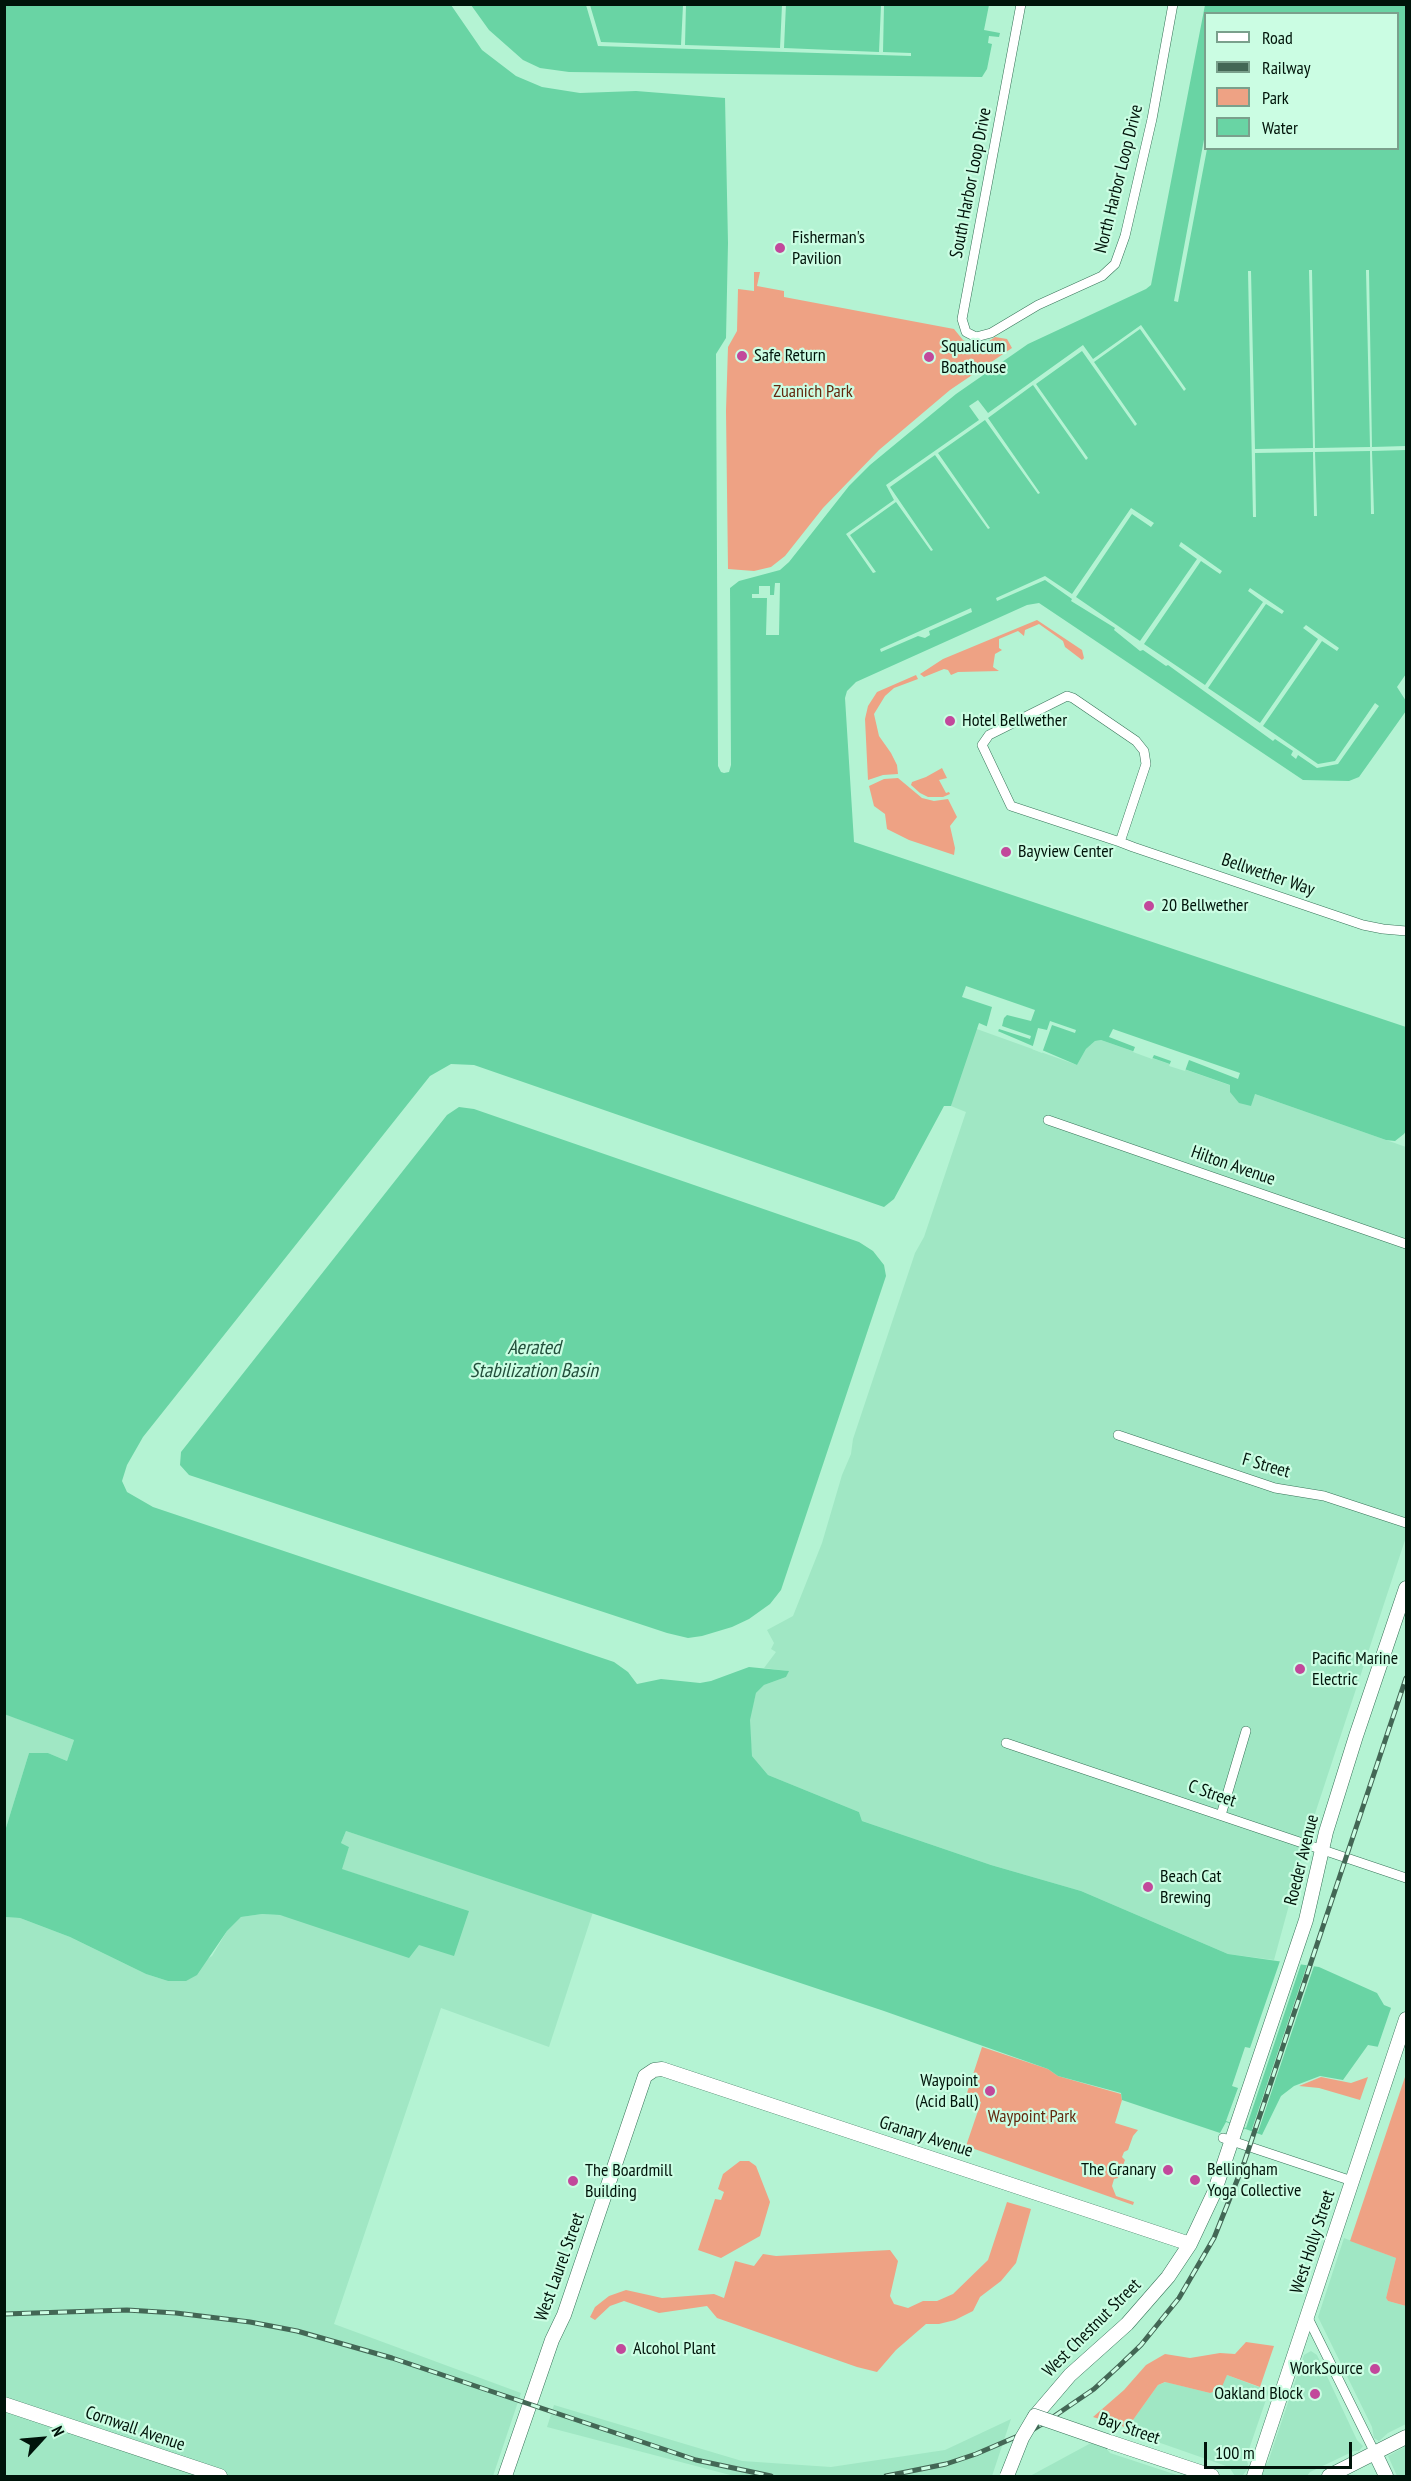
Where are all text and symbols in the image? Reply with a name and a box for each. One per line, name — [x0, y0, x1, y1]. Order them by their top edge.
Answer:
legend — [1204, 12, 1399, 150]
text: Road — [1262, 26, 1293, 49]
text: Railway — [1262, 56, 1311, 79]
text: Park — [1262, 86, 1289, 109]
street label: North Harbor Loop Drive — [1090, 103, 1148, 255]
street label: South Harbor Loop Drive — [946, 106, 996, 260]
text: Water — [1262, 116, 1298, 139]
place label: Fisherman's Pavilion — [792, 227, 865, 270]
marker: Fisherman's Pavilion — [773, 241, 787, 255]
place label: Squalicum Boathouse — [941, 336, 1006, 378]
place label: Safe Return — [754, 345, 826, 367]
marker: Safe Return — [735, 349, 749, 363]
marker: Squalicum Boathouse — [922, 350, 936, 364]
park label: Zuanich Park — [773, 381, 853, 403]
place label: Hotel Bellwether — [962, 710, 1067, 732]
marker: Hotel Bellwether — [943, 714, 957, 728]
place label: Bayview Center — [1018, 841, 1114, 863]
marker: Bayview Center — [999, 845, 1013, 859]
street label: Bellwether Way — [1219, 849, 1317, 901]
place label: 20 Bellwether — [1161, 895, 1248, 917]
marker: 20 Bellwether — [1142, 899, 1156, 913]
street label: Hilton Avenue — [1188, 1142, 1278, 1190]
water label: Aerated Stabilization Basin — [470, 1336, 598, 1383]
street label: F Street — [1240, 1449, 1292, 1483]
place label: Pacific Marine Electric — [1312, 1648, 1398, 1690]
marker: Pacific Marine Electric — [1293, 1662, 1307, 1676]
street label: C Street — [1185, 1776, 1239, 1812]
street label: Roeder Avenue — [1280, 1812, 1324, 1908]
place label: Beach Cat Brewing — [1160, 1866, 1221, 1908]
marker: Beach Cat Brewing — [1141, 1880, 1155, 1894]
place label: Waypoint (Acid Ball) — [915, 2070, 978, 2112]
marker: Waypoint (Acid Ball) — [983, 2084, 997, 2098]
park label: Waypoint Park — [988, 2106, 1076, 2128]
street label: Granary Avenue — [876, 2112, 976, 2162]
place label: The Granary — [1081, 2159, 1156, 2181]
place label: Bellingham Yoga Collective — [1207, 2159, 1301, 2202]
place label: The Boardmill Building — [585, 2160, 672, 2202]
marker: The Granary — [1161, 2163, 1175, 2177]
marker: Bellingham Yoga Collective — [1188, 2173, 1202, 2187]
marker: The Boardmill Building — [566, 2174, 580, 2188]
street label: West Holly Street — [1286, 2188, 1340, 2296]
street label: West Laurel Street — [530, 2210, 590, 2324]
street label: West Chestnut Street — [1038, 2274, 1146, 2382]
place label: Alcohol Plant — [633, 2338, 716, 2360]
marker: Alcohol Plant — [614, 2342, 628, 2356]
place label: WorkSource — [1290, 2358, 1363, 2380]
marker: WorkSource — [1368, 2362, 1382, 2376]
place label: Oakland Block — [1214, 2383, 1303, 2405]
marker: Oakland Block — [1308, 2387, 1322, 2401]
street label: Cornwall Avenue — [82, 2402, 188, 2456]
street label: Bay Street — [1095, 2408, 1163, 2450]
north arrow — [12, 2409, 72, 2469]
text: N — [47, 2423, 69, 2439]
scale bar — [1207, 2430, 1356, 2468]
text: 100 m — [1215, 2441, 1255, 2464]

